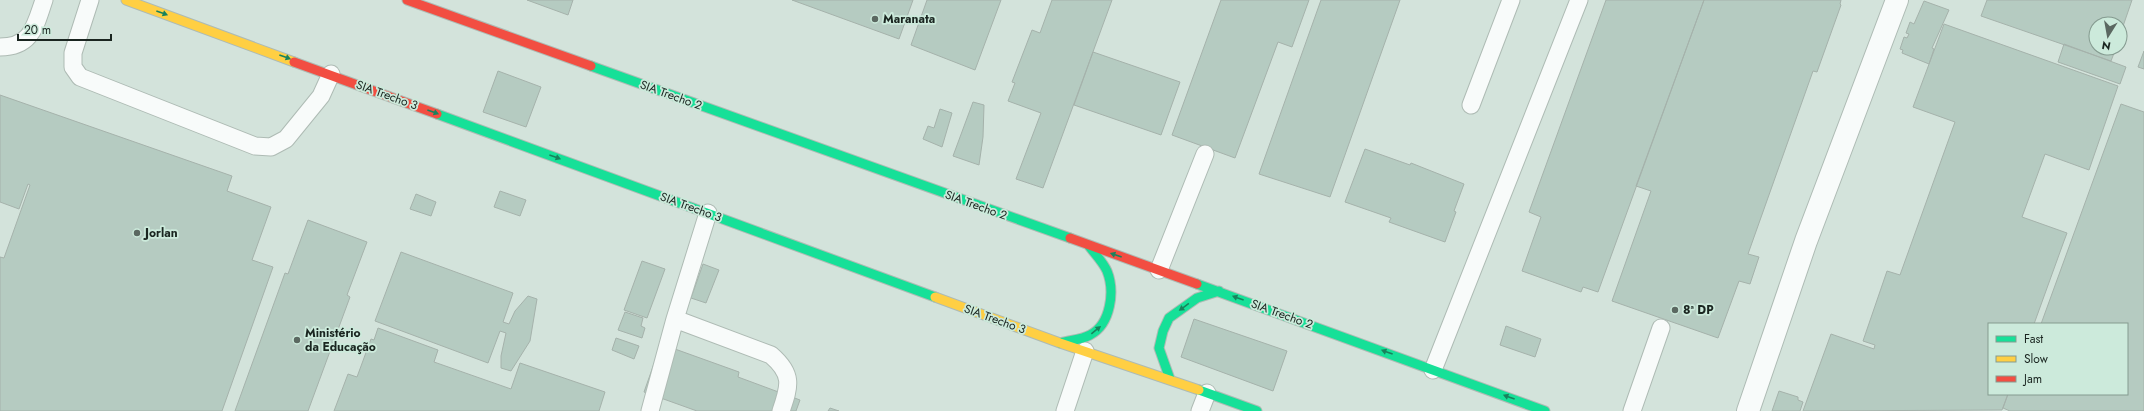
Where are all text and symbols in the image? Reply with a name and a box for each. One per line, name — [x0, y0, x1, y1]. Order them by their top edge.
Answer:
one-way arrow — [157, 10, 169, 16]
place label: Maranata — [883, 10, 935, 28]
marker: Maranata — [870, 14, 880, 24]
scale bar — [18, 16, 111, 42]
north arrow — [2088, 16, 2128, 56]
text: 20 m — [24, 21, 51, 39]
text: N — [2100, 37, 2112, 55]
one-way arrow — [279, 54, 291, 60]
street label: SIA Trecho 2 — [637, 75, 705, 115]
street label: SIA Trecho 3 — [354, 76, 421, 115]
one-way arrow — [427, 109, 439, 115]
one-way arrow — [549, 154, 561, 160]
street label: SIA Trecho 2 — [942, 185, 1010, 225]
street label: SIA Trecho 3 — [658, 188, 725, 227]
place label: Jorlan — [143, 224, 178, 242]
marker: Jorlan — [132, 228, 142, 238]
one-way arrow — [1109, 252, 1121, 258]
one-way arrow — [1232, 294, 1244, 300]
street label: SIA Trecho 2 — [1248, 294, 1316, 334]
street label: SIA Trecho 3 — [962, 300, 1029, 339]
place label: 8ª DP — [1683, 301, 1714, 319]
one-way arrow — [1179, 303, 1190, 311]
marker: 8ª DP — [1670, 305, 1680, 315]
legend — [1988, 323, 2128, 395]
place label: Ministério da Educação — [305, 324, 376, 356]
one-way arrow — [1091, 325, 1102, 334]
text: Fast — [2024, 330, 2043, 348]
marker: Ministério da Educação — [292, 335, 302, 345]
one-way arrow — [1380, 349, 1392, 355]
text: Slow — [2024, 350, 2049, 368]
text: Jam — [2022, 370, 2042, 388]
one-way arrow — [1502, 394, 1514, 400]

